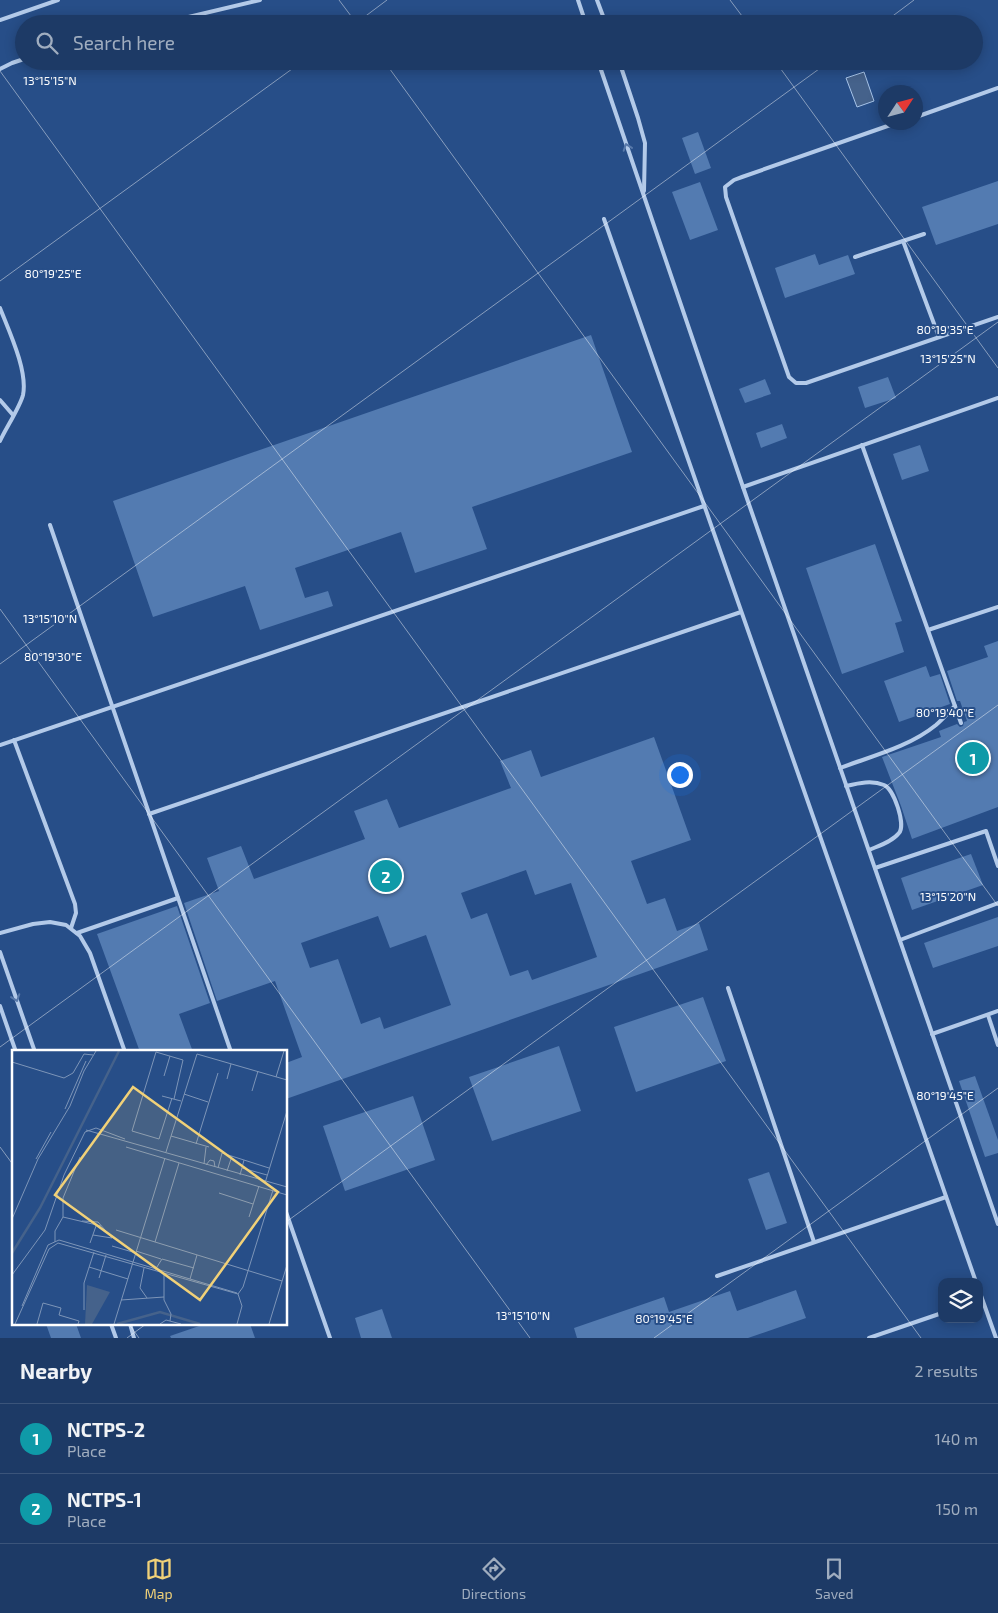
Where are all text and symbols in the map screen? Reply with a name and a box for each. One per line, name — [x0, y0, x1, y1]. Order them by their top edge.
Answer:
search box — [15, 15, 983, 70]
icon: search — [33, 29, 61, 57]
text: Search here — [73, 31, 175, 54]
text: 13°15'15"N — [23, 73, 77, 87]
north arrow — [878, 85, 923, 130]
one-way arrow — [623, 143, 633, 152]
text: 80°19'25"E — [24, 266, 82, 280]
text: 80°19'35"E — [916, 322, 974, 336]
text: 13°15'25"N — [920, 351, 976, 365]
text: 13°15'10"N — [23, 611, 77, 625]
text: 80°19'30"E — [24, 649, 82, 663]
text: 80°19'40"E — [916, 705, 974, 719]
pin: 1 — [957, 739, 989, 777]
your location — [667, 762, 693, 788]
pin: 2 — [370, 857, 402, 895]
text: 13°15'20"N — [920, 889, 976, 903]
one-way arrow — [10, 993, 20, 1002]
inset map — [12, 1050, 288, 1326]
text: 80°19'45"E — [916, 1088, 974, 1102]
map controls — [938, 1278, 983, 1323]
button: layers — [938, 1278, 983, 1323]
text: 13°15'10"N — [496, 1308, 550, 1322]
text: 80°19'45"E — [635, 1311, 693, 1325]
text: Nearby — [20, 1358, 92, 1383]
text: 2 results — [915, 1361, 978, 1380]
text: NCTPS-2 — [67, 1418, 145, 1441]
text: 1 — [33, 1429, 39, 1448]
text: 140 m — [935, 1429, 978, 1448]
text: Place — [67, 1441, 106, 1460]
text: NCTPS-1 — [67, 1488, 142, 1511]
text: 2 — [31, 1499, 41, 1518]
text: 150 m — [936, 1499, 978, 1518]
text: Place — [67, 1511, 106, 1530]
tab: Map — [144, 1555, 173, 1602]
tab: Directions — [462, 1555, 526, 1602]
tab: Saved — [815, 1555, 854, 1602]

